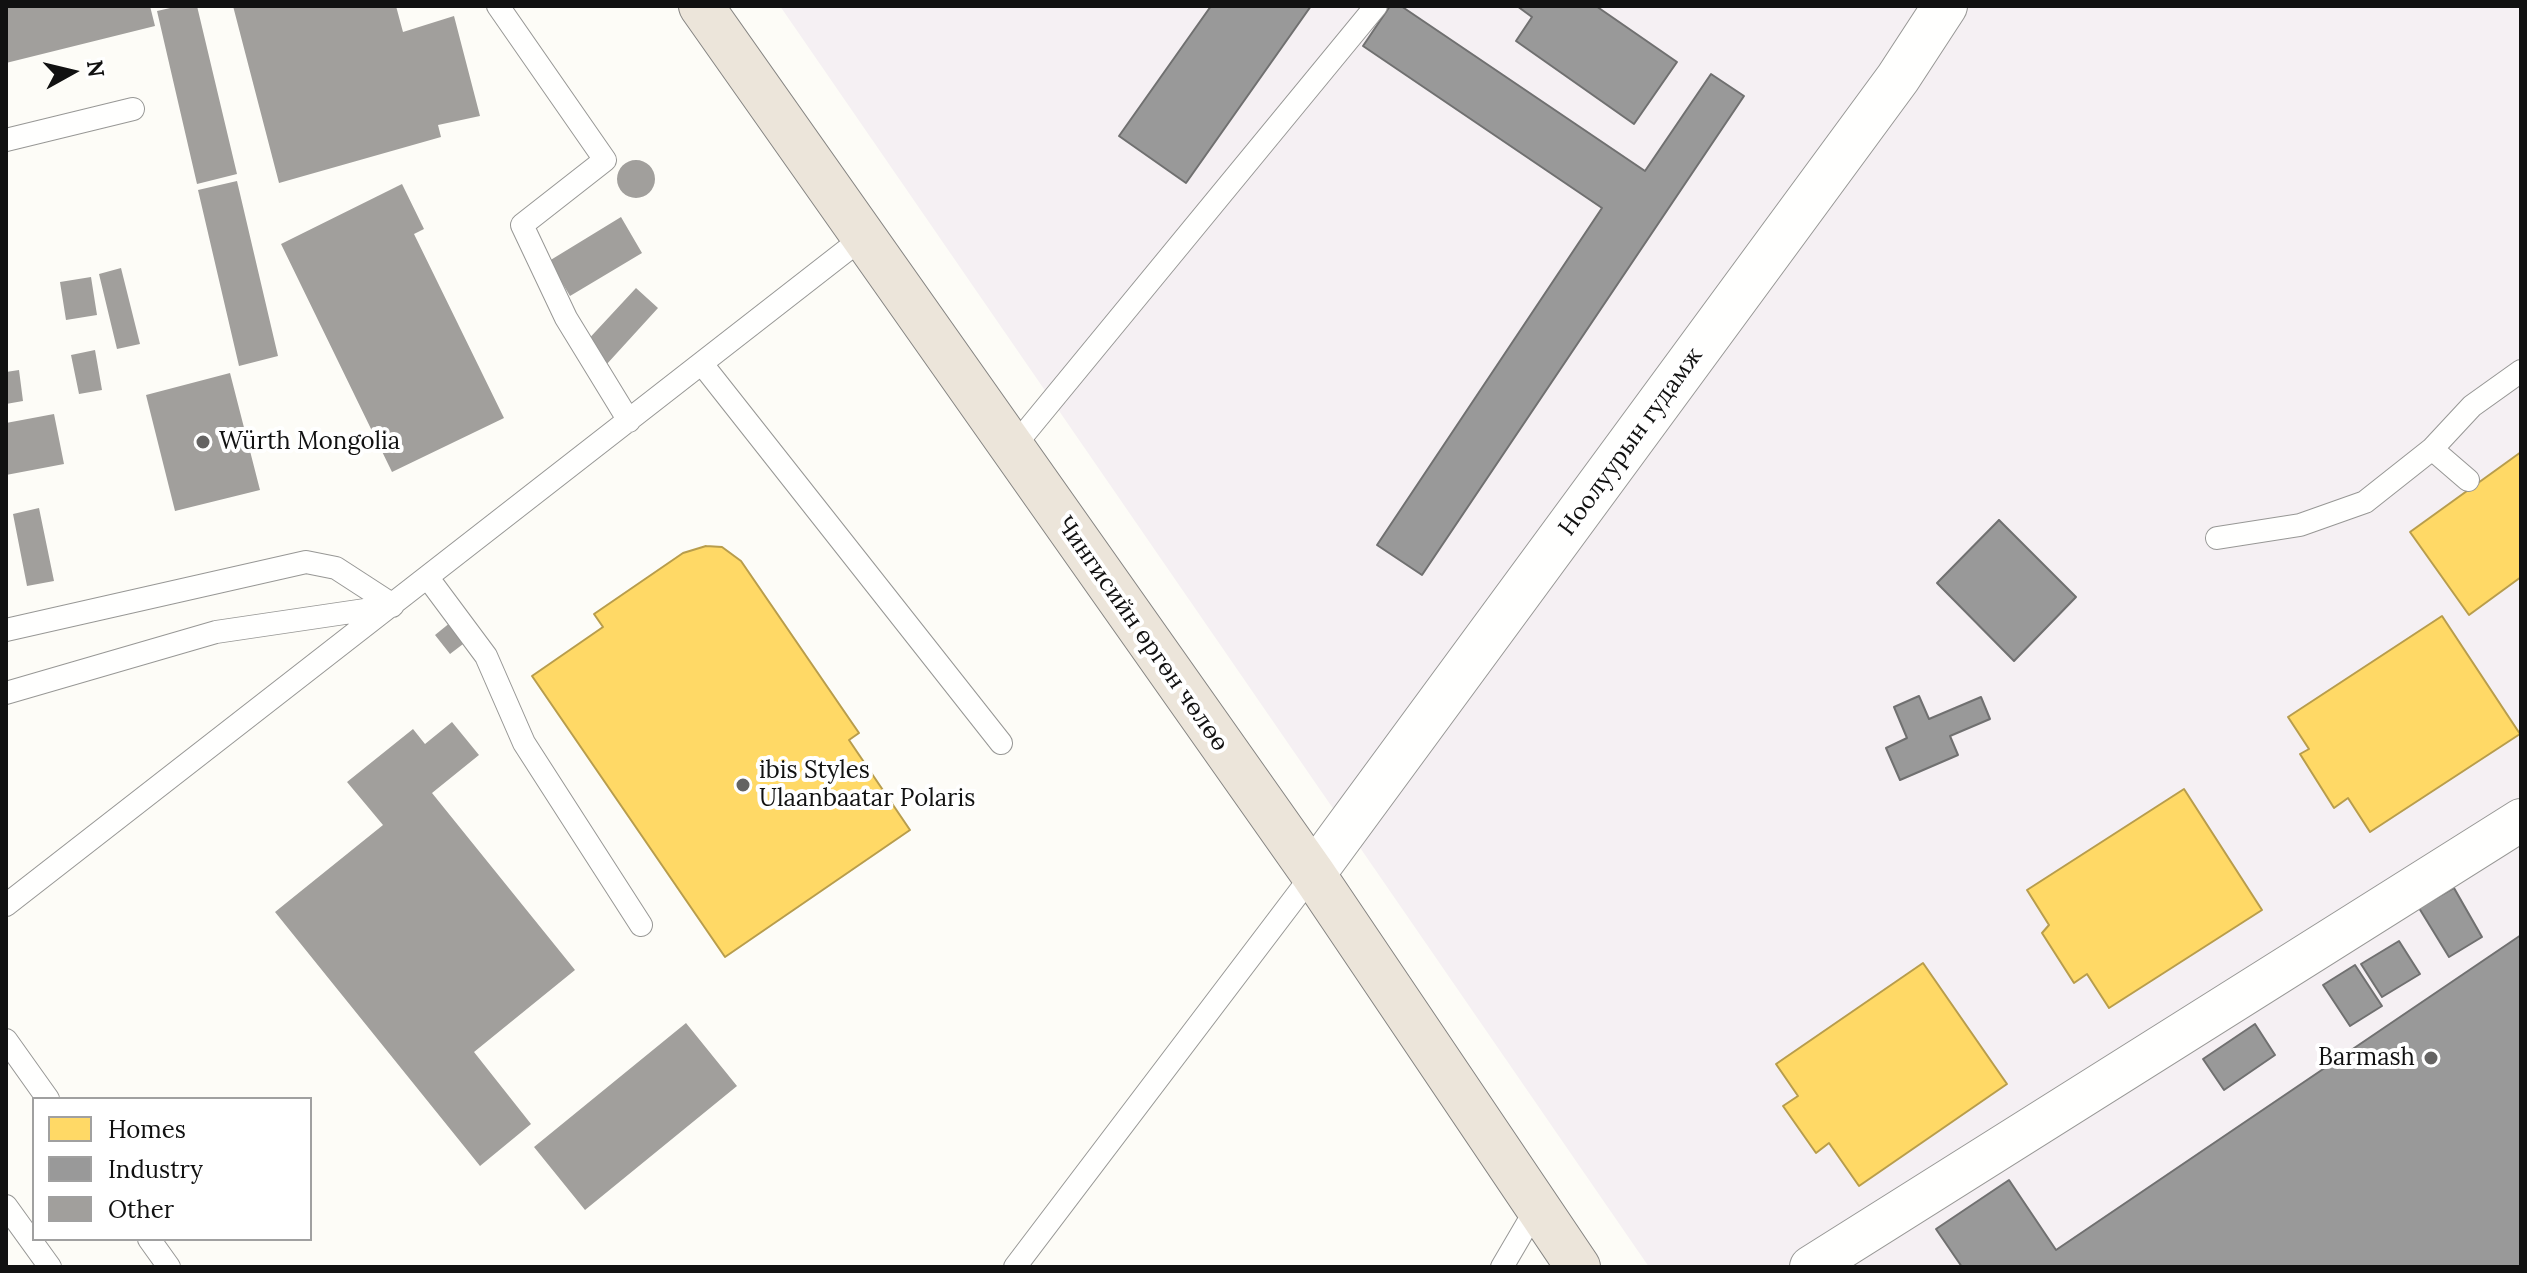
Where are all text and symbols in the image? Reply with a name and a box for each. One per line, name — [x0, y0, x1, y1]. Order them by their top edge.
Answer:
north arrow — [32, 32, 112, 112]
text: N — [81, 58, 111, 79]
street label: Ноолуурын гудамж — [1553, 342, 1709, 542]
place label: Würth Mongolia — [219, 428, 400, 456]
marker: Würth Mongolia — [194, 433, 212, 451]
street label: Чингисийн өргөн чөлөө — [1050, 511, 1234, 757]
place label: ibis Styles Ulaanbaatar Polaris — [759, 757, 975, 813]
marker: ibis Styles Ulaanbaatar Polaris — [734, 776, 752, 794]
place label: Barmash — [2318, 1044, 2415, 1072]
marker: Barmash — [2422, 1049, 2440, 1067]
legend — [32, 1097, 312, 1241]
text: Homes — [108, 1114, 186, 1145]
text: Industry — [108, 1154, 203, 1185]
text: Other — [108, 1194, 174, 1225]

